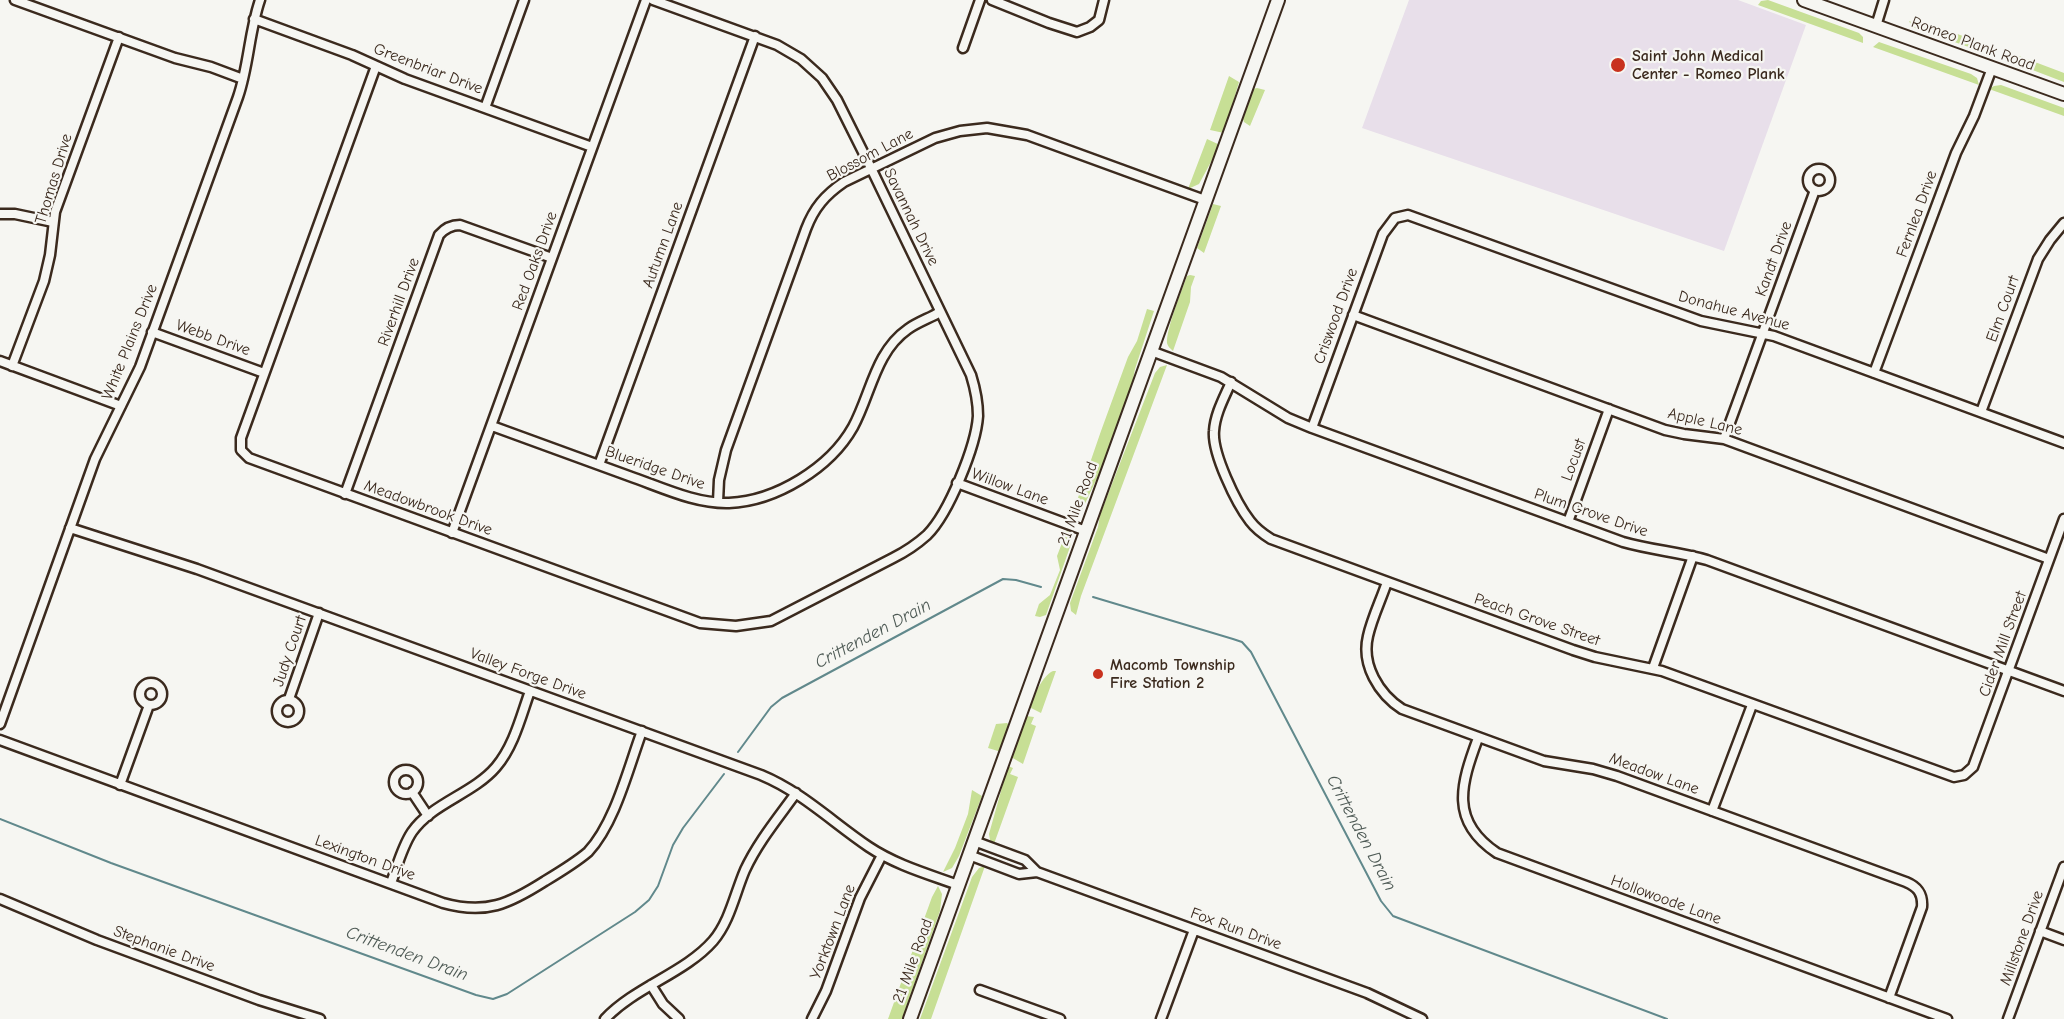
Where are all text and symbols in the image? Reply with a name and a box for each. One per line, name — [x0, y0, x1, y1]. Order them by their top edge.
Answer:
street label: Romeo Plank Road — [1909, 13, 2037, 75]
street label: Greenbriar Drive — [371, 39, 485, 99]
place label: Saint John Medical Center - Romeo Plank — [1632, 46, 1785, 84]
marker: Saint John Medical Center - Romeo Plank — [1609, 56, 1627, 74]
street label: Blossom Lane — [824, 124, 916, 186]
street label: Thomas Drive — [31, 132, 77, 226]
street label: Savannah Drive — [879, 165, 943, 269]
street label: Fernlea Drive — [1892, 168, 1942, 260]
street label: Autumn Lane — [639, 199, 687, 291]
street label: Red Oaks Drive — [508, 209, 562, 313]
street label: Kandt Drive — [1751, 219, 1797, 299]
street label: Riverhill Drive — [374, 255, 424, 349]
street label: Criswood Drive — [1310, 265, 1362, 367]
street label: Elm Court — [1982, 273, 2024, 345]
street label: White Plains Drive — [98, 281, 162, 403]
street label: Donahue Avenue — [1676, 287, 1792, 335]
street label: Webb Drive — [173, 316, 253, 360]
street label: Apple Lane — [1666, 404, 1744, 440]
street label: Locust — [1558, 436, 1590, 484]
street label: Blueridge Drive — [603, 442, 707, 494]
street label: 21 Mile Road — [1054, 459, 1102, 549]
street label: Willow Lane — [969, 464, 1051, 510]
street label: Meadowbrook Drive — [361, 476, 495, 540]
street label: Plum Grove Drive — [1532, 485, 1650, 541]
street label: Peach Grove Street — [1472, 589, 1602, 651]
street label: Cider Mill Street — [1975, 589, 2031, 699]
water label: Crittenden Drain — [811, 594, 935, 674]
street label: Judy Court — [269, 613, 311, 689]
street label: Valley Forge Drive — [467, 644, 589, 704]
place label: Macomb Township Fire Station 2 — [1110, 655, 1235, 693]
marker: Macomb Township Fire Station 2 — [1091, 667, 1105, 681]
street label: Meadow Lane — [1606, 749, 1702, 799]
water label: Crittenden Drain — [1321, 771, 1401, 895]
street label: Lexington Drive — [312, 831, 418, 885]
street label: Hollowoode Lane — [1608, 871, 1724, 929]
street label: Yorktown Lane — [806, 882, 860, 982]
street label: Millstone Drive — [1996, 888, 2048, 988]
street label: Fox Run Drive — [1188, 904, 1284, 954]
street label: 21 Mile Road — [889, 916, 937, 1006]
street label: Stephanie Drive — [111, 922, 217, 976]
water label: Crittenden Drain — [343, 922, 471, 986]

